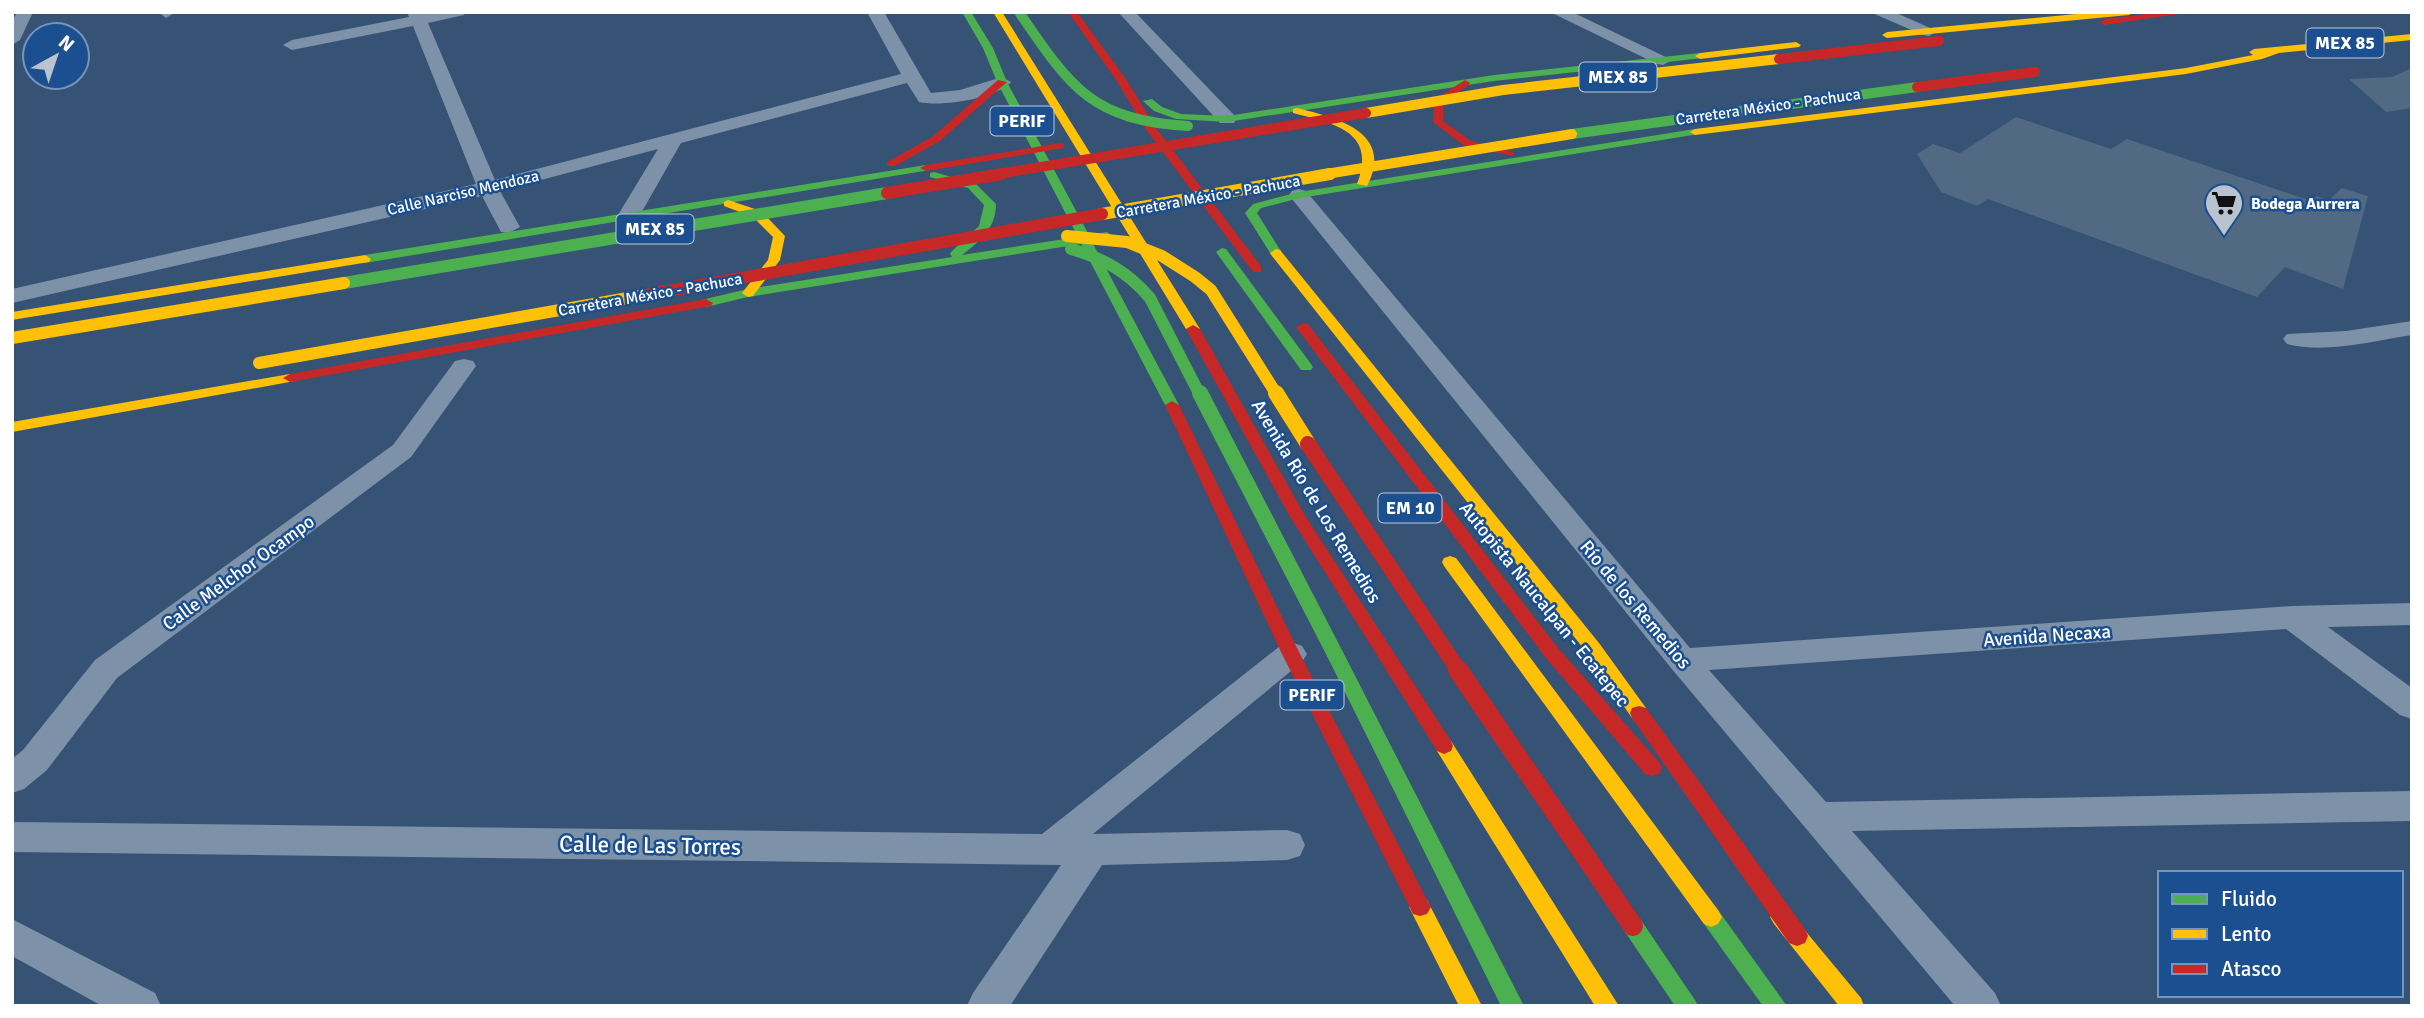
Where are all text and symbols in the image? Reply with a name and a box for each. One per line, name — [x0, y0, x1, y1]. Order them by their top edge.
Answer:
north arrow — [21, 21, 91, 91]
road number: MEX 85 — [2306, 28, 2384, 58]
text: N — [54, 30, 79, 57]
road number: MEX 85 — [1580, 62, 1656, 92]
street label: Carretera México - Pachuca — [1674, 84, 1862, 130]
road number: PERIF — [990, 106, 1054, 136]
street label: Calle Narciso Mendoza — [385, 166, 541, 220]
street label: Carretera México - Pachuca — [1115, 171, 1302, 223]
supermarket icon: Bodega Aurrera — [2203, 182, 2245, 237]
place label: Bodega Aurrera — [2251, 194, 2360, 214]
road number: MEX 85 — [616, 214, 694, 244]
street label: Carretera México - Pachuca — [557, 269, 744, 321]
street label: Avenida Río de Los Remedios — [1246, 395, 1387, 608]
road number: EM 10 — [1378, 494, 1442, 522]
street label: Autopista Naucalpan - Ecatepec — [1454, 497, 1635, 712]
street label: Calle Melchor Ocampo — [158, 509, 319, 636]
street label: Río de los Remedios — [1574, 535, 1696, 674]
street label: Avenida Necaxa — [1982, 620, 2112, 652]
road number: PERIF — [1280, 680, 1344, 710]
street label: Calle de Las Torres — [559, 829, 741, 862]
legend — [2158, 871, 2403, 997]
text: Fluido — [2221, 886, 2277, 912]
text: Lento — [2221, 921, 2271, 947]
text: Atasco — [2221, 956, 2281, 982]

